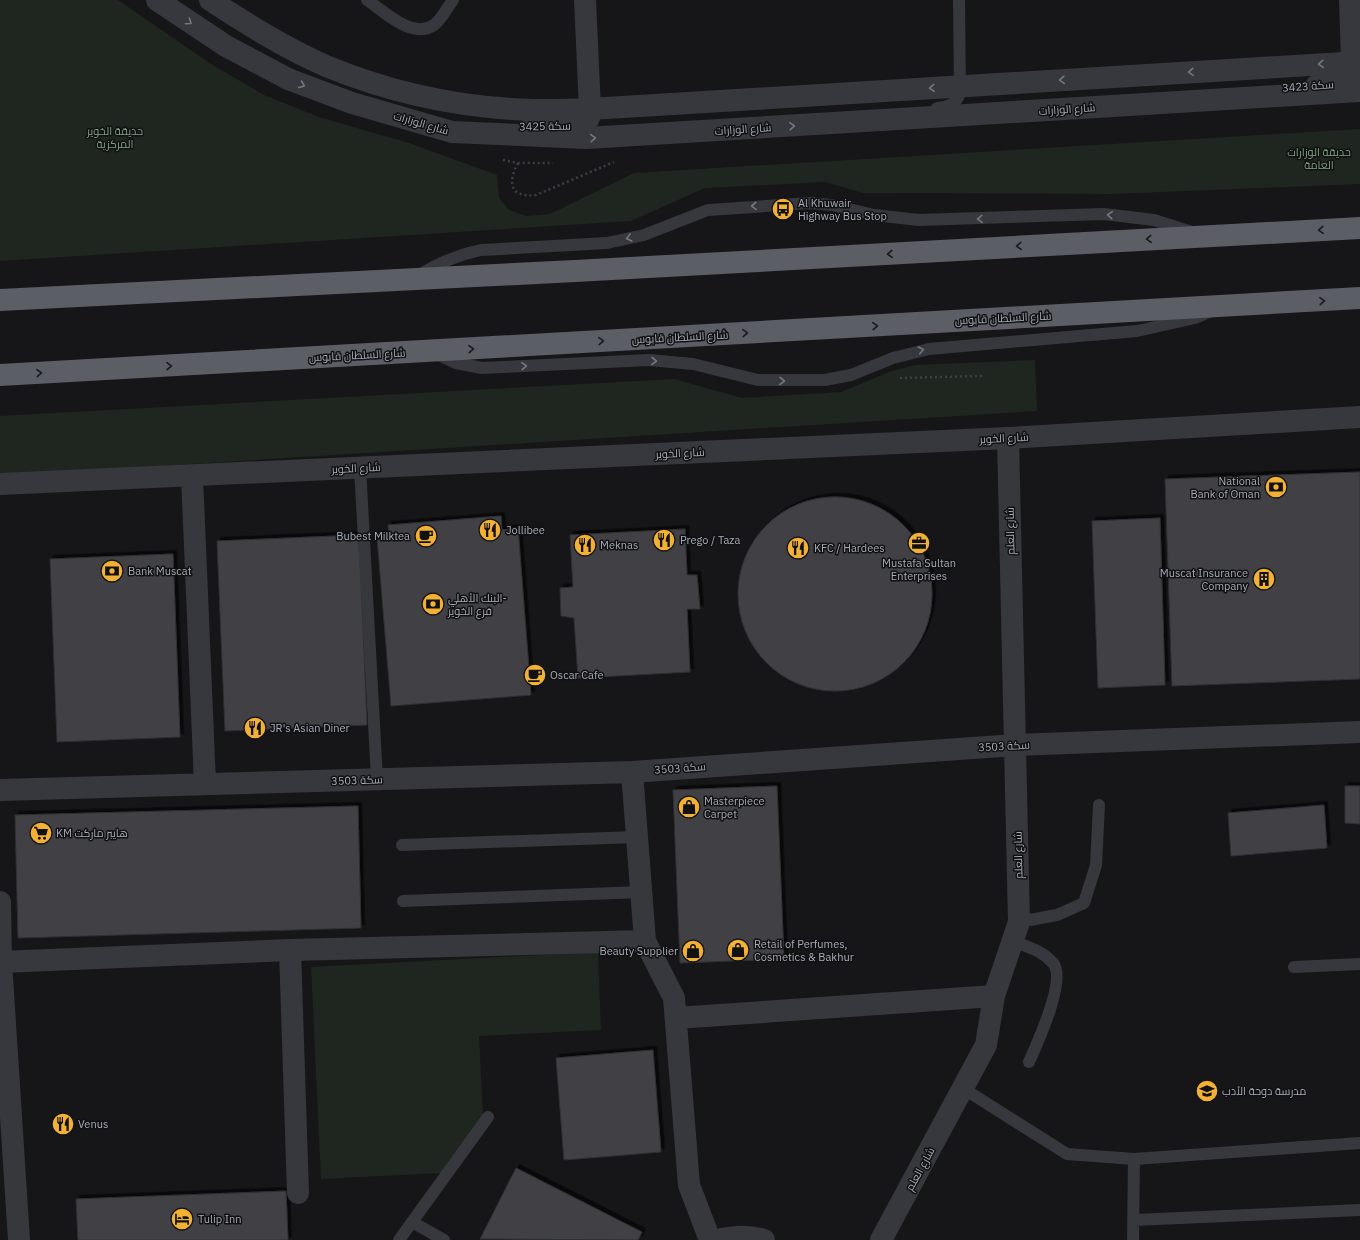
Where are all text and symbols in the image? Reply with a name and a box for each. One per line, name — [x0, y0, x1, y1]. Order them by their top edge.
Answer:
one-way arrow — [185, 17, 192, 25]
one-way arrow — [1318, 60, 1324, 69]
one-way arrow — [1188, 68, 1194, 77]
one-way arrow — [1059, 76, 1065, 85]
street label: سكة 3423 — [1282, 77, 1334, 95]
one-way arrow — [298, 80, 306, 88]
one-way arrow — [929, 84, 935, 93]
street label: شارع الوزارات — [1038, 100, 1096, 119]
street label: شارع الوزارات — [392, 108, 450, 138]
street label: سكة 3425 — [519, 119, 571, 133]
street label: شارع الوزارات — [714, 120, 772, 139]
one-way arrow — [789, 122, 795, 130]
park label: حديقة الخوير المركزية — [86, 124, 143, 151]
one-way arrow — [590, 133, 596, 142]
park label: حديقة الوزارات العامة — [1287, 145, 1351, 172]
bus stop icon: Al Khuwair Highway Bus Stop — [770, 196, 796, 222]
place label: Al Khuwair Highway Bus Stop — [798, 196, 887, 223]
one-way arrow — [751, 201, 757, 210]
one-way arrow — [1107, 210, 1113, 219]
one-way arrow — [977, 214, 983, 223]
one-way arrow — [1318, 226, 1324, 234]
one-way arrow — [626, 234, 633, 242]
one-way arrow — [1146, 235, 1152, 243]
one-way arrow — [1016, 242, 1023, 251]
one-way arrow — [887, 249, 893, 258]
one-way arrow — [1319, 296, 1325, 305]
street label: شارع السلطان قابوس — [954, 308, 1052, 329]
one-way arrow — [872, 321, 878, 330]
street label: شارع السلطان قابوس — [631, 327, 729, 348]
one-way arrow — [742, 329, 748, 338]
one-way arrow — [598, 337, 604, 346]
one-way arrow — [468, 344, 474, 353]
street label: شارع السلطان قابوس — [308, 345, 406, 366]
one-way arrow — [918, 347, 924, 355]
one-way arrow — [651, 356, 657, 365]
one-way arrow — [166, 361, 172, 370]
one-way arrow — [521, 362, 527, 371]
one-way arrow — [36, 369, 42, 378]
one-way arrow — [779, 377, 785, 385]
street label: شارع الخوير — [978, 430, 1029, 447]
street label: شارع الخوير — [654, 445, 705, 462]
street label: شارع الخوير — [330, 460, 381, 477]
place label: National Bank of Oman — [1191, 474, 1260, 501]
bank icon: National Bank of Oman — [1263, 474, 1289, 500]
street label: شارع العلم — [1003, 507, 1018, 555]
restaurant icon: Jollibee — [477, 517, 503, 543]
cafe icon: Bubest Milktea — [413, 523, 439, 549]
place label: Jollibee — [506, 523, 545, 537]
restaurant icon: Prego / Taza — [651, 527, 677, 553]
place label: Bubest Milktea — [336, 529, 410, 543]
office icon: Mustafa Sultan Enterprises — [906, 530, 932, 556]
restaurant icon: Meknas — [572, 532, 598, 558]
place label: Prego / Taza — [680, 533, 740, 547]
restaurant icon: KFC / Hardees — [785, 535, 811, 561]
place label: Meknas — [600, 538, 638, 552]
place label: KFC / Hardees — [814, 541, 885, 555]
place label: Mustafa Sultan Enterprises — [882, 556, 956, 583]
bank icon: Bank Muscat — [99, 558, 125, 584]
place label: Bank Muscat — [128, 564, 192, 578]
place label: Muscat Insurance Company — [1160, 566, 1249, 593]
building icon: Muscat Insurance Company — [1251, 566, 1277, 592]
bank icon: البنك الأهلي- فرع الخوير — [420, 591, 446, 617]
place label: البنك الأهلي- فرع الخوير — [447, 591, 507, 619]
cafe icon: Oscar Cafe — [522, 662, 548, 688]
place label: Oscar Cafe — [550, 668, 603, 682]
restaurant icon: JR's Asian Diner — [242, 715, 268, 741]
place label: JR's Asian Diner — [270, 721, 350, 735]
street label: سكة 3503 — [978, 738, 1030, 754]
street label: سكة 3503 — [654, 759, 706, 777]
street label: سكة 3503 — [331, 772, 383, 788]
shop icon: Masterpiece Carpet — [676, 794, 702, 820]
place label: Masterpiece Carpet — [704, 794, 765, 821]
supermarket icon: KM هايبر ماركت — [28, 820, 54, 846]
place label: KM هايبر ماركت — [56, 826, 128, 840]
street label: شارع العلم — [1011, 831, 1026, 879]
shop icon: Retail of Perfumes, Cosmetics & Bakhur — [725, 937, 751, 963]
place label: Retail of Perfumes, Cosmetics & Bakhur — [754, 937, 854, 964]
shop icon: Beauty Supplier — [680, 938, 706, 964]
place label: Beauty Supplier — [599, 944, 678, 958]
school or university icon: مدرسة دوحة الأدب — [1194, 1078, 1220, 1104]
place label: مدرسة دوحة الأدب — [1222, 1084, 1306, 1098]
restaurant icon: Venus — [50, 1111, 76, 1137]
place label: Venus — [78, 1117, 108, 1131]
street label: شارع العلم — [902, 1145, 939, 1194]
hotel icon: Tulip Inn — [169, 1206, 195, 1232]
place label: Tulip Inn — [198, 1212, 242, 1226]

